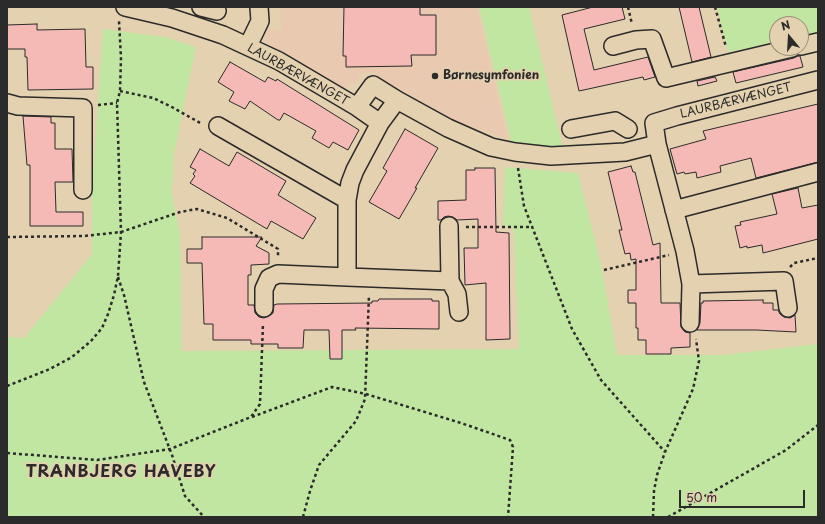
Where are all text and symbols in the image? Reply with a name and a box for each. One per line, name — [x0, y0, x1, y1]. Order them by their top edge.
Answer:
north arrow — [769, 16, 809, 56]
text: N — [779, 16, 792, 34]
street label: LAURBÆRVÆNGET — [245, 41, 351, 109]
place label: Børnesymfonien — [443, 69, 539, 83]
marker: Børnesymfonien — [430, 71, 440, 81]
street label: LAURBÆRVÆNGET — [679, 80, 793, 122]
district label: TRANBJERG HAVEBY — [26, 463, 216, 483]
scale bar — [681, 482, 807, 508]
text: 50 m — [686, 488, 717, 506]

